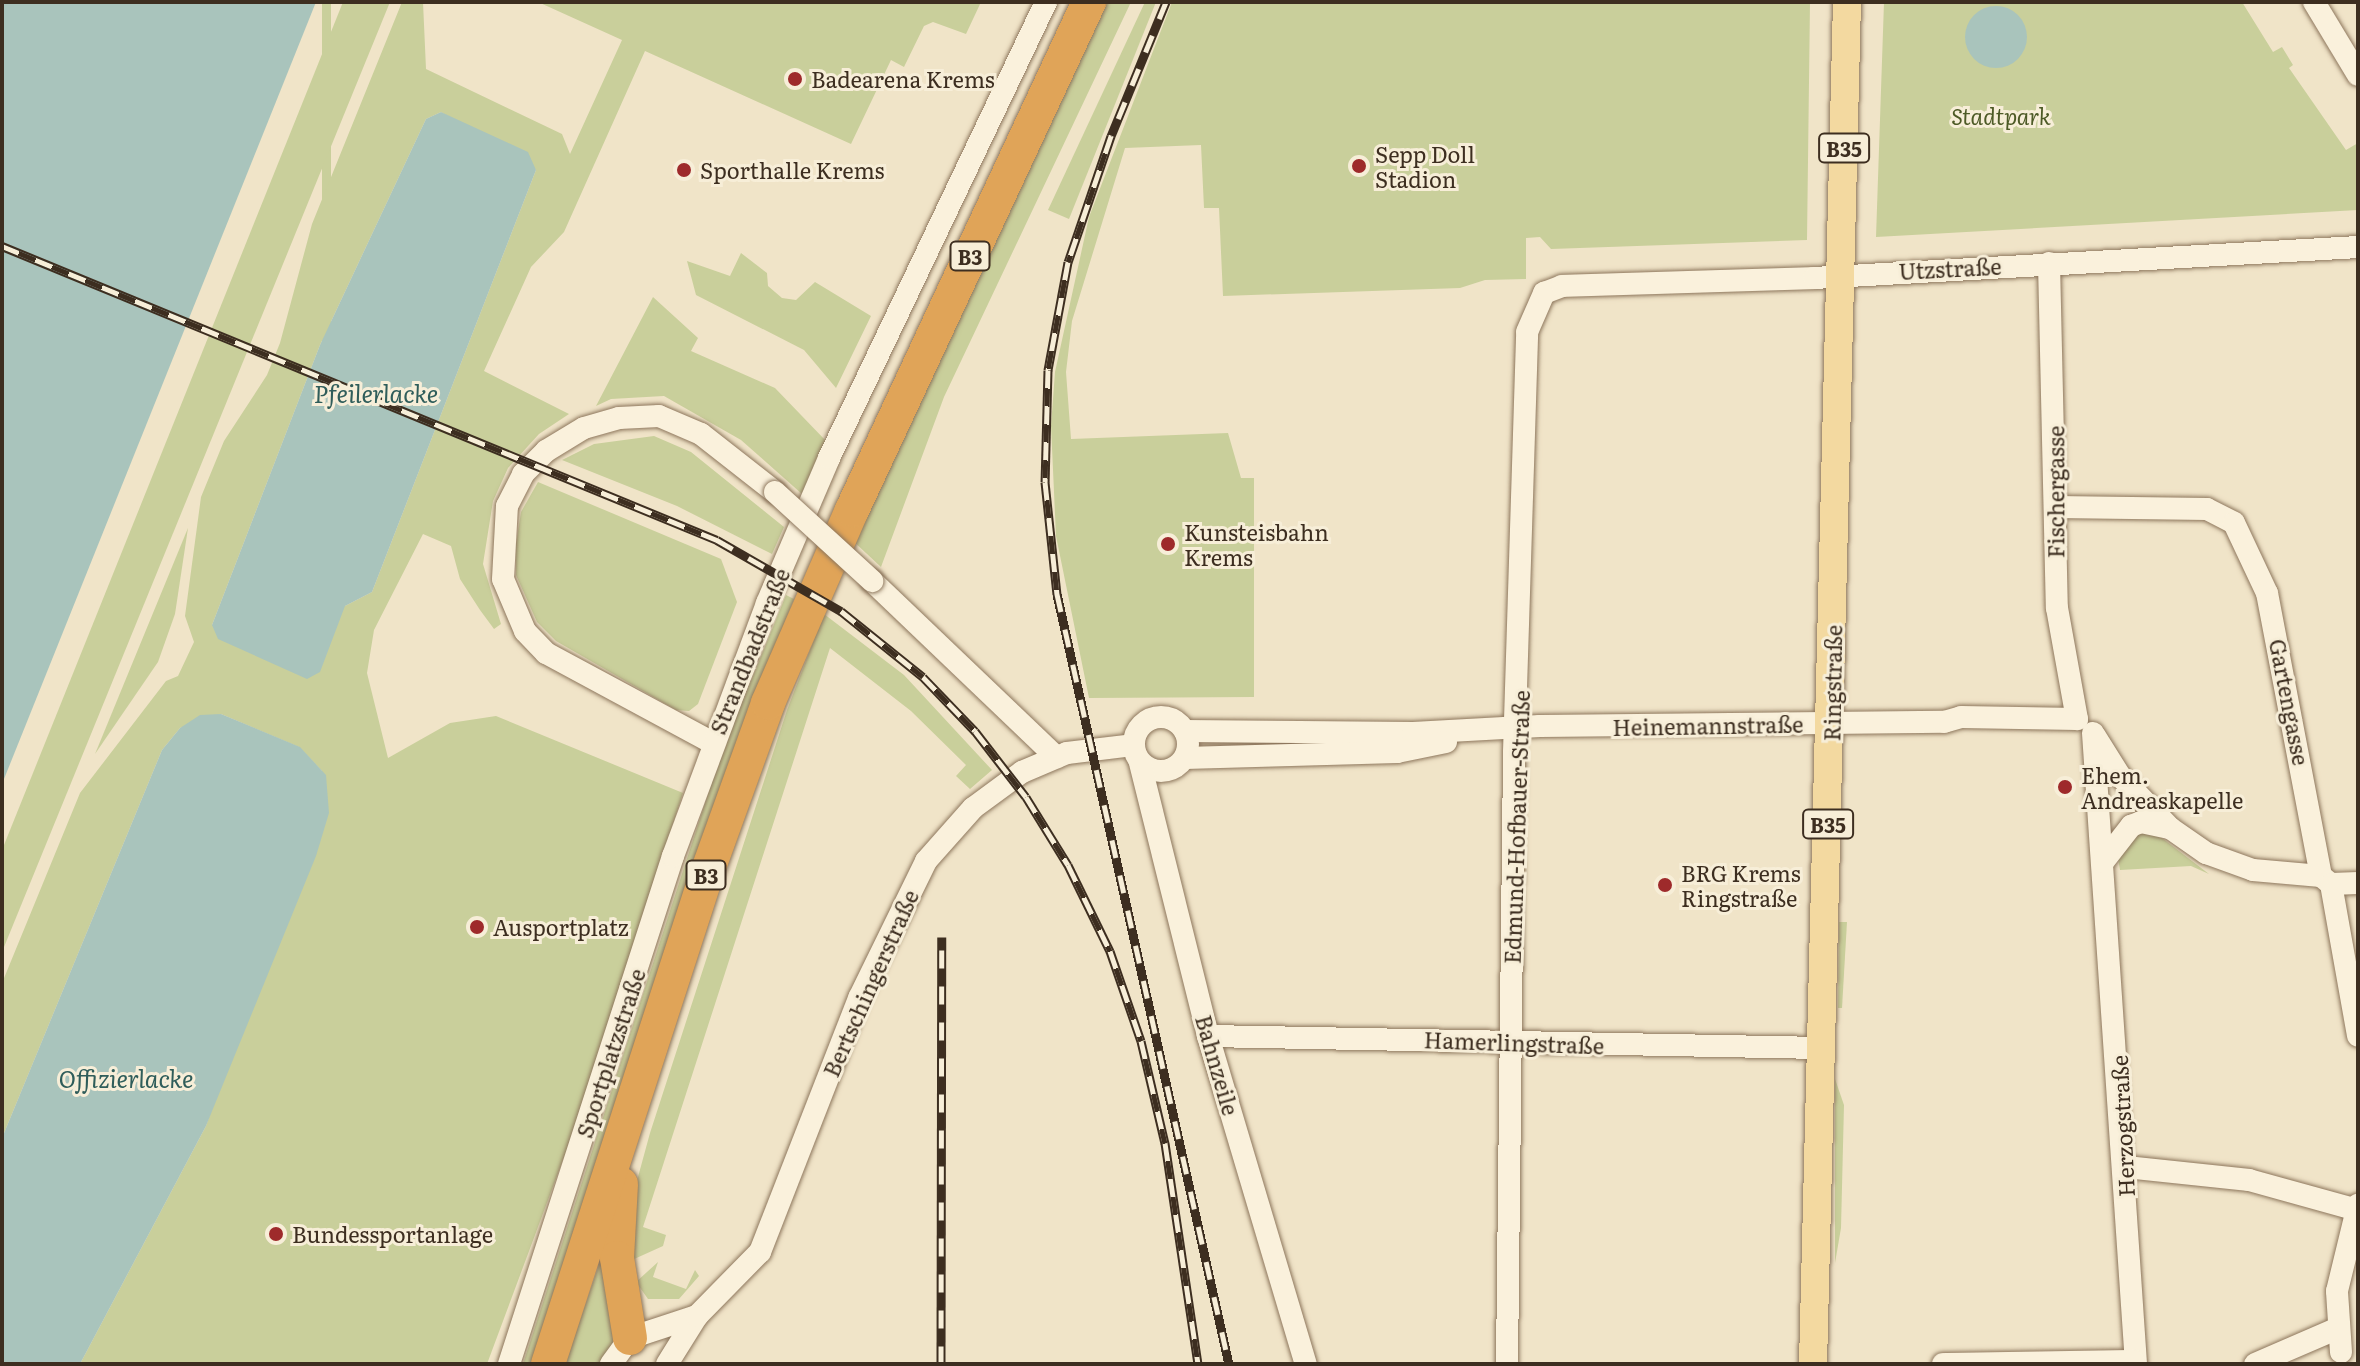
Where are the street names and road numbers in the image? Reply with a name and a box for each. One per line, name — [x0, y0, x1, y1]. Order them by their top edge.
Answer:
road number: B35 — [1818, 132, 1870, 164]
road number: B3 — [948, 240, 992, 272]
street label: Utzstraße — [1898, 252, 2002, 284]
street label: Fischergasse — [2042, 426, 2068, 558]
street label: Strandbadstraße — [704, 564, 794, 738]
street label: Ringstraße — [1818, 625, 1846, 741]
street label: Gartengasse — [2265, 637, 2315, 767]
street label: Edmund-Hofbauer-Straße — [1498, 690, 1534, 964]
street label: Heinemannstraße — [1612, 710, 1804, 740]
road number: B35 — [1802, 808, 1854, 840]
road number: B3 — [684, 859, 728, 891]
street label: Bertschingerstraße — [817, 885, 923, 1081]
street label: Sportplatzstraße — [570, 965, 650, 1141]
street label: Bahnzeile — [1191, 1012, 1245, 1118]
street label: Hamerlingstraße — [1423, 1026, 1605, 1058]
street label: Herzogstraße — [2105, 1054, 2139, 1198]

